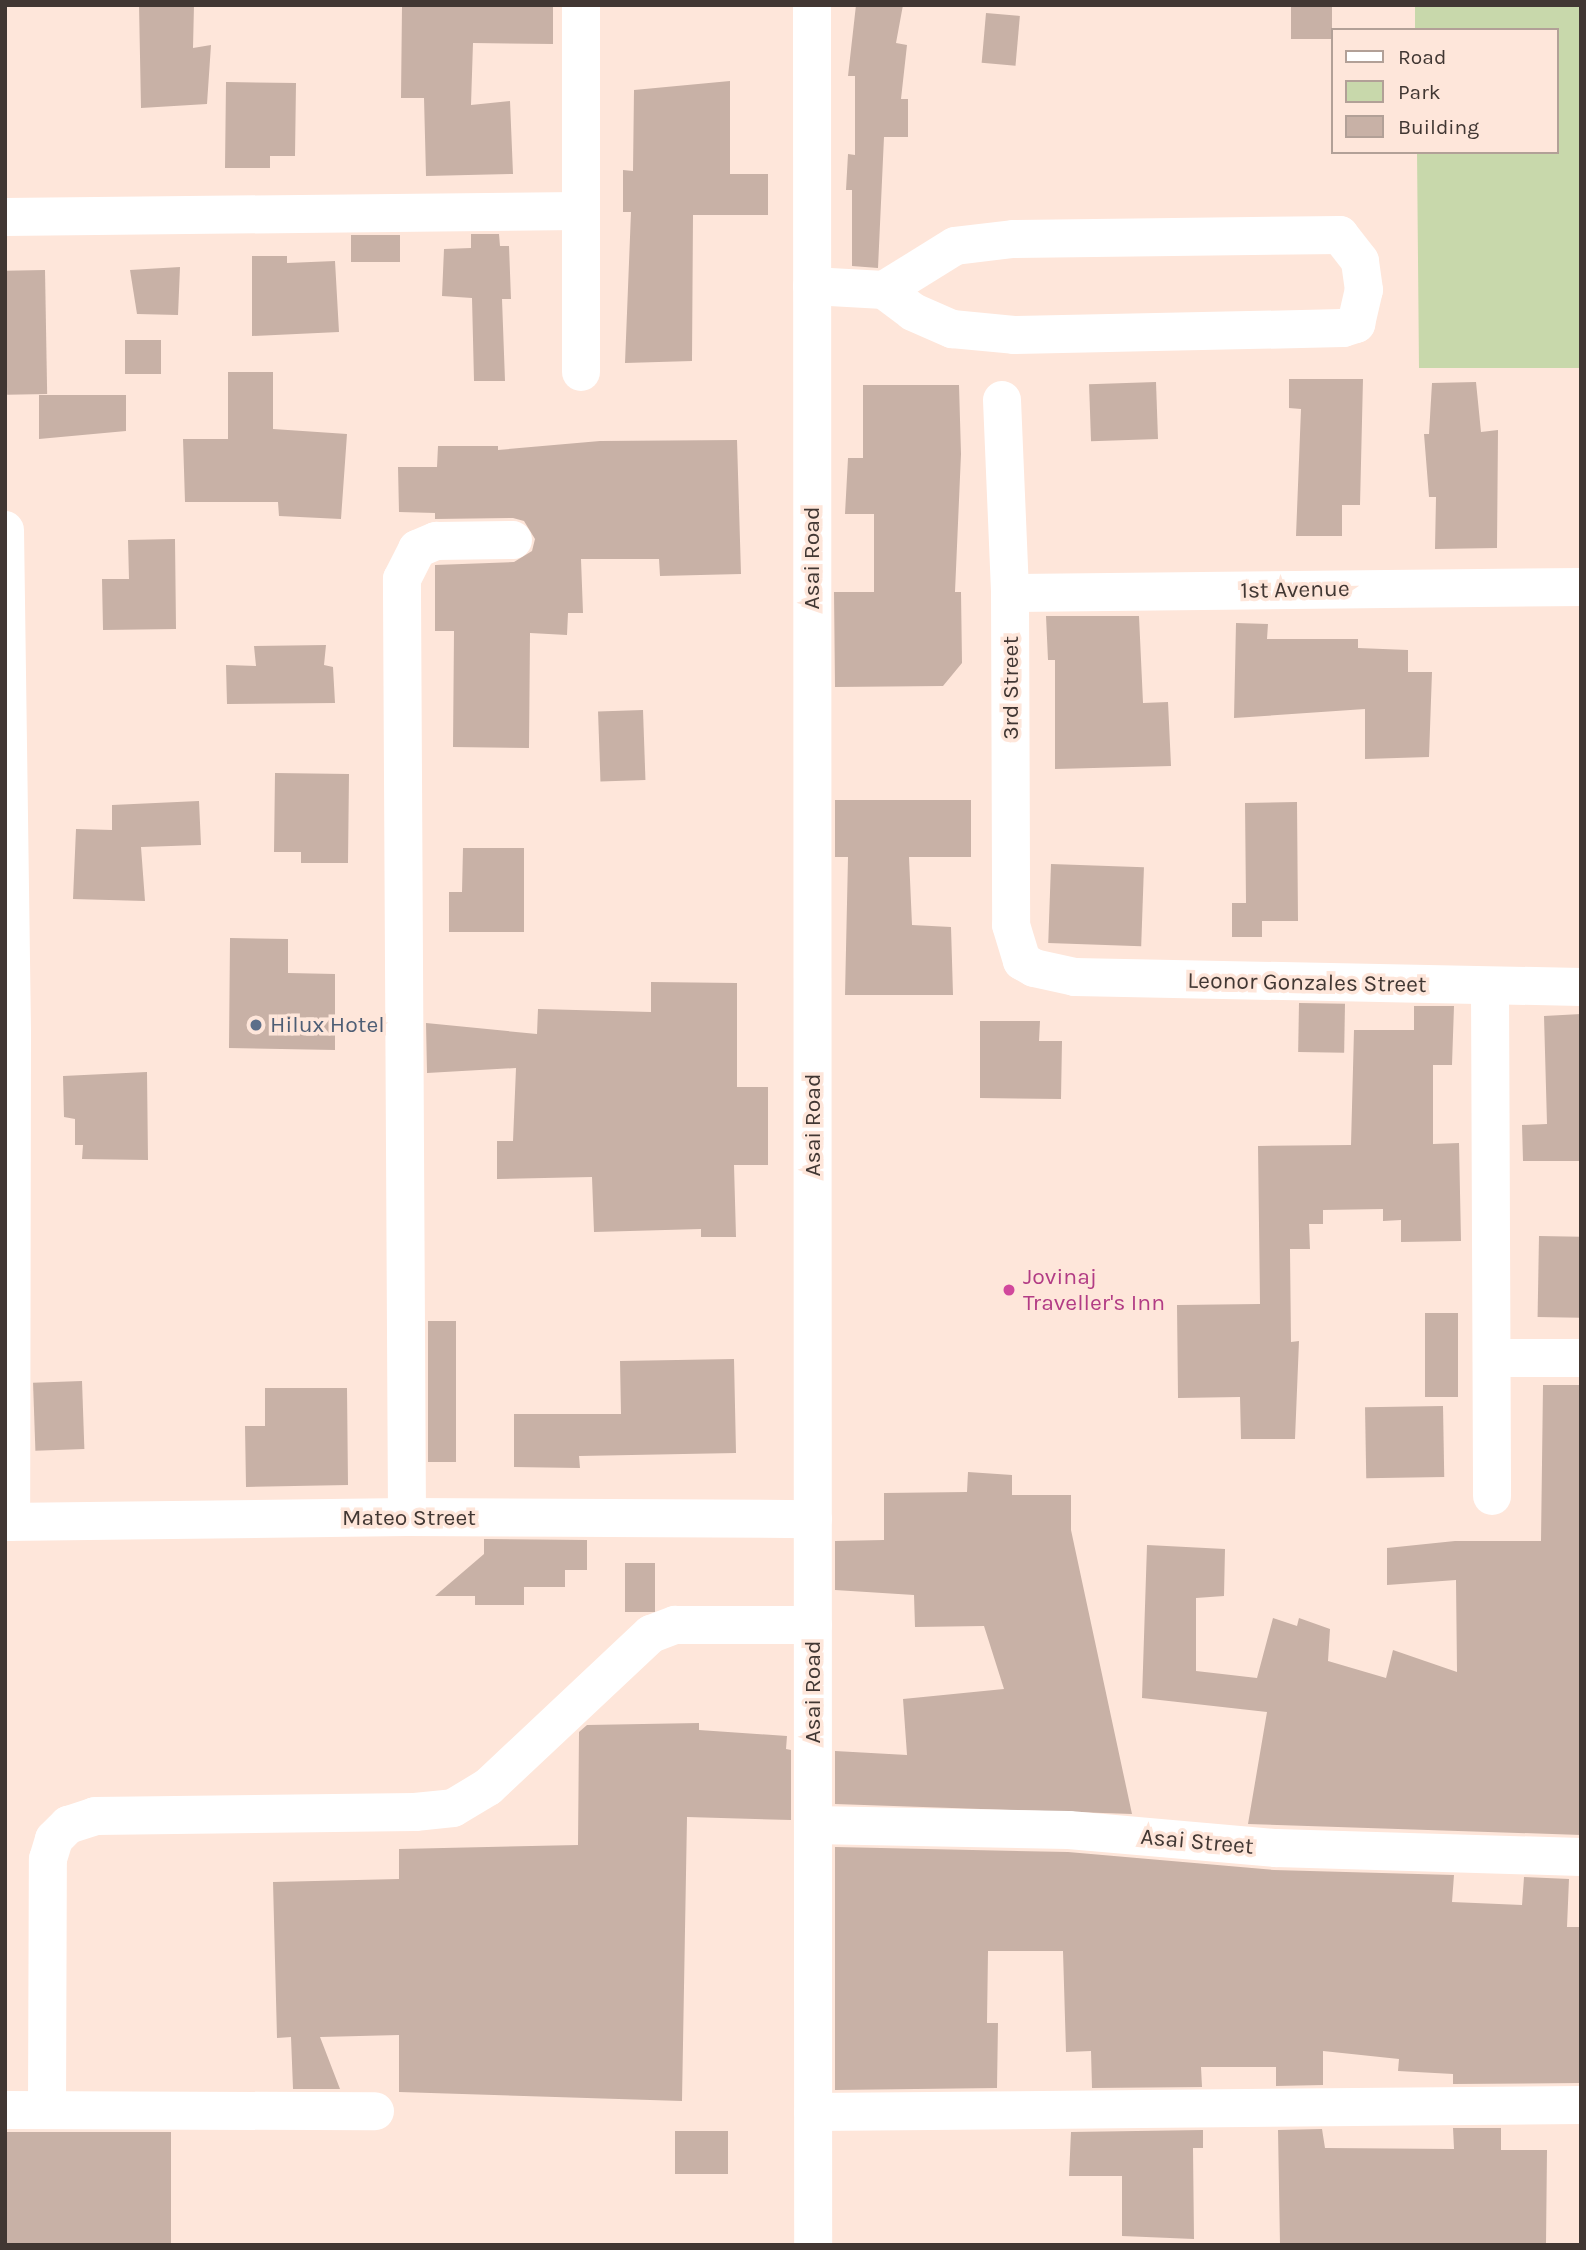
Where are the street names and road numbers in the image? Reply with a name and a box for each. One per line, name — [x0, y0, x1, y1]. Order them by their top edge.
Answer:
street label: Asai Road — [798, 506, 826, 610]
street label: 1st Avenue — [1240, 575, 1350, 605]
street label: 3rd Street — [997, 636, 1025, 740]
street label: Leonor Gonzales Street — [1187, 967, 1427, 999]
street label: Asai Road — [799, 1073, 827, 1177]
street label: Mateo Street — [342, 1504, 476, 1532]
street label: Asai Road — [799, 1640, 827, 1744]
street label: Asai Street — [1139, 1823, 1255, 1861]

